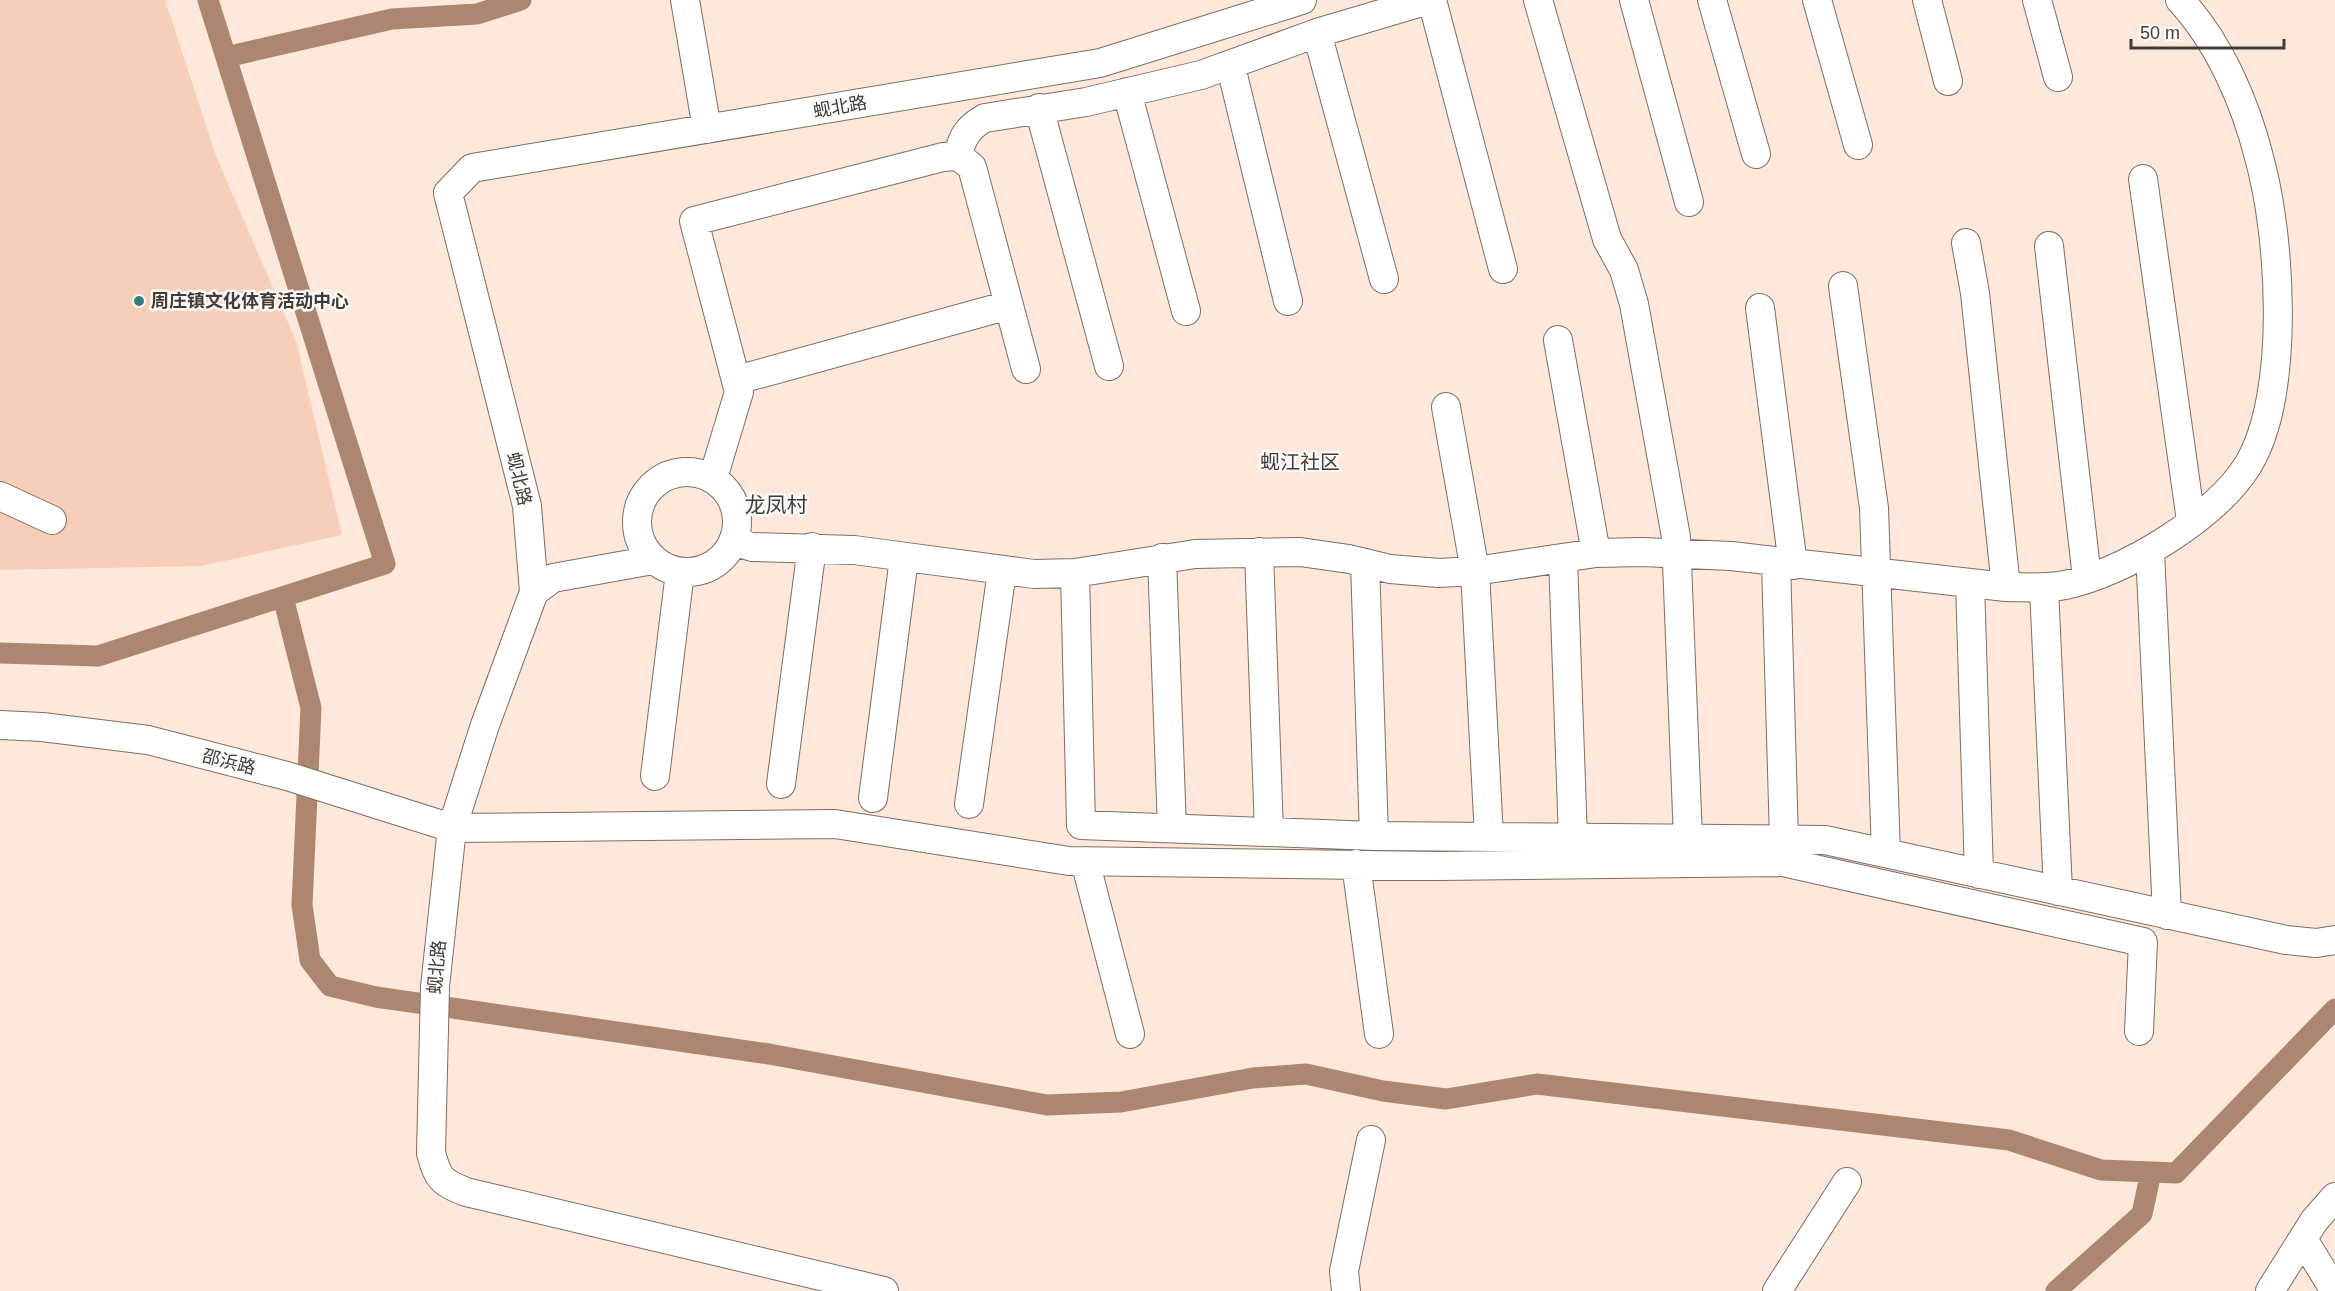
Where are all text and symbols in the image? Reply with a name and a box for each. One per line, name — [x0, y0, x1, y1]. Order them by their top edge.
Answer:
scale bar — [2131, 12, 2284, 50]
text: 50 m — [2140, 23, 2180, 43]
street label: 蚬北路 — [812, 92, 868, 122]
place label: 周庄镇文化体育活动中心 — [151, 291, 349, 311]
marker: 周庄镇文化体育活动中心 — [132, 294, 146, 308]
street label: 蚬北路 — [503, 450, 535, 508]
district label: 蚬江社区 — [1260, 451, 1340, 473]
district label: 龙凤村 — [745, 493, 808, 516]
street label: 邵浜路 — [200, 746, 258, 778]
street label: 蚬北路 — [425, 939, 449, 995]

